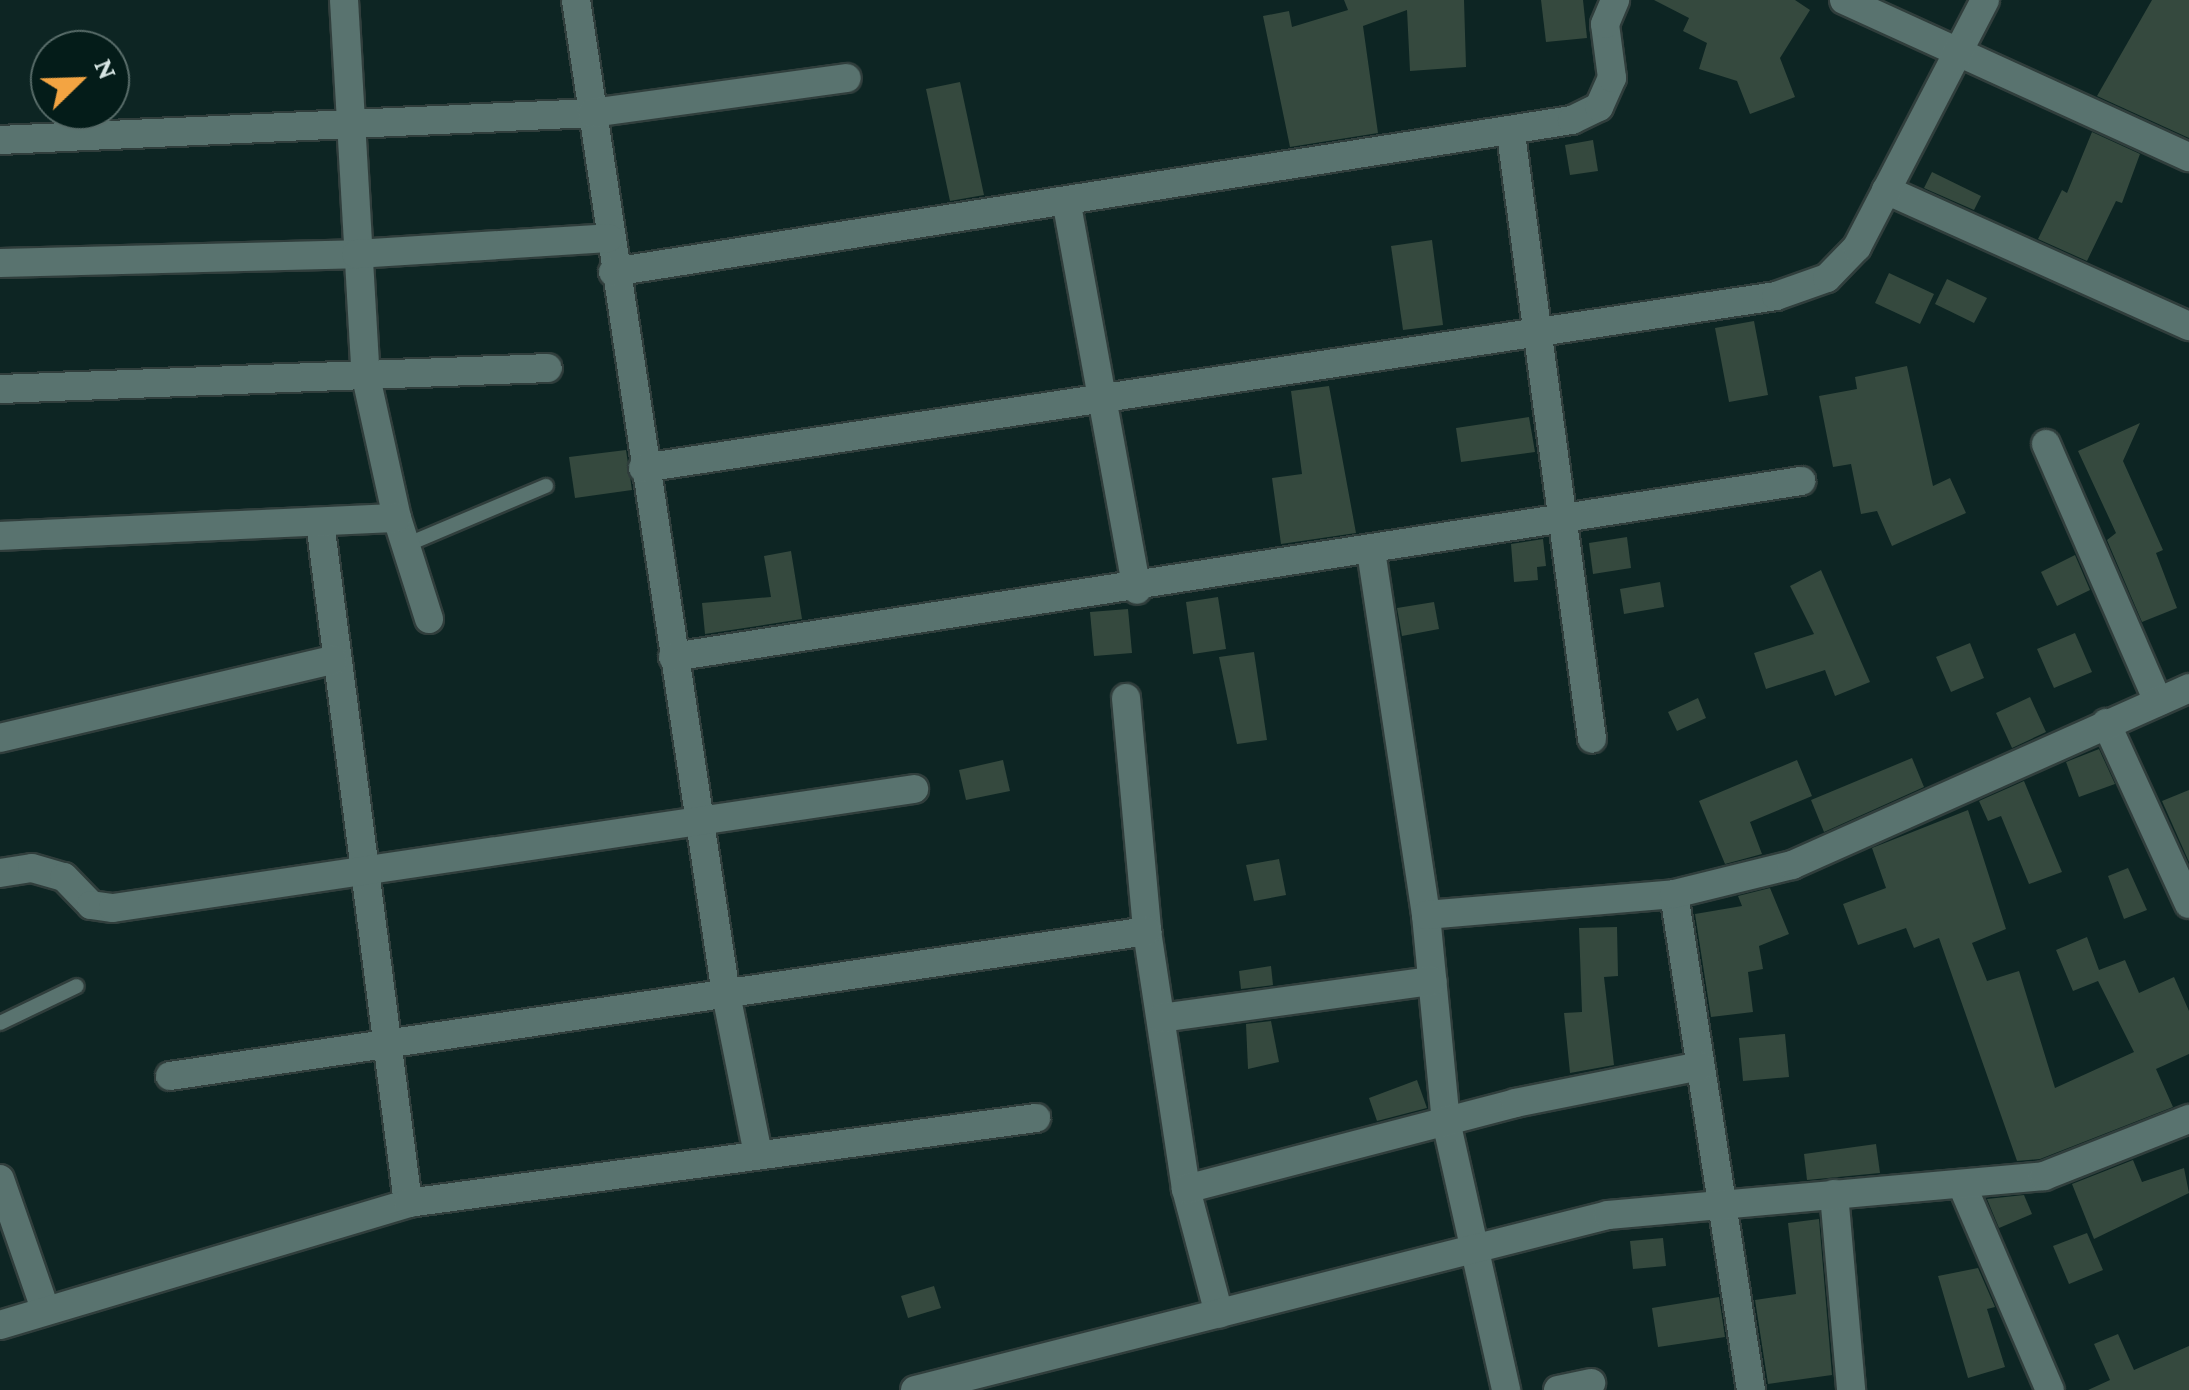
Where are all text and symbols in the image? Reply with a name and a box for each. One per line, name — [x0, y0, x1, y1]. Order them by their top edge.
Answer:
north arrow — [30, 30, 130, 130]
text: N — [88, 54, 124, 84]

